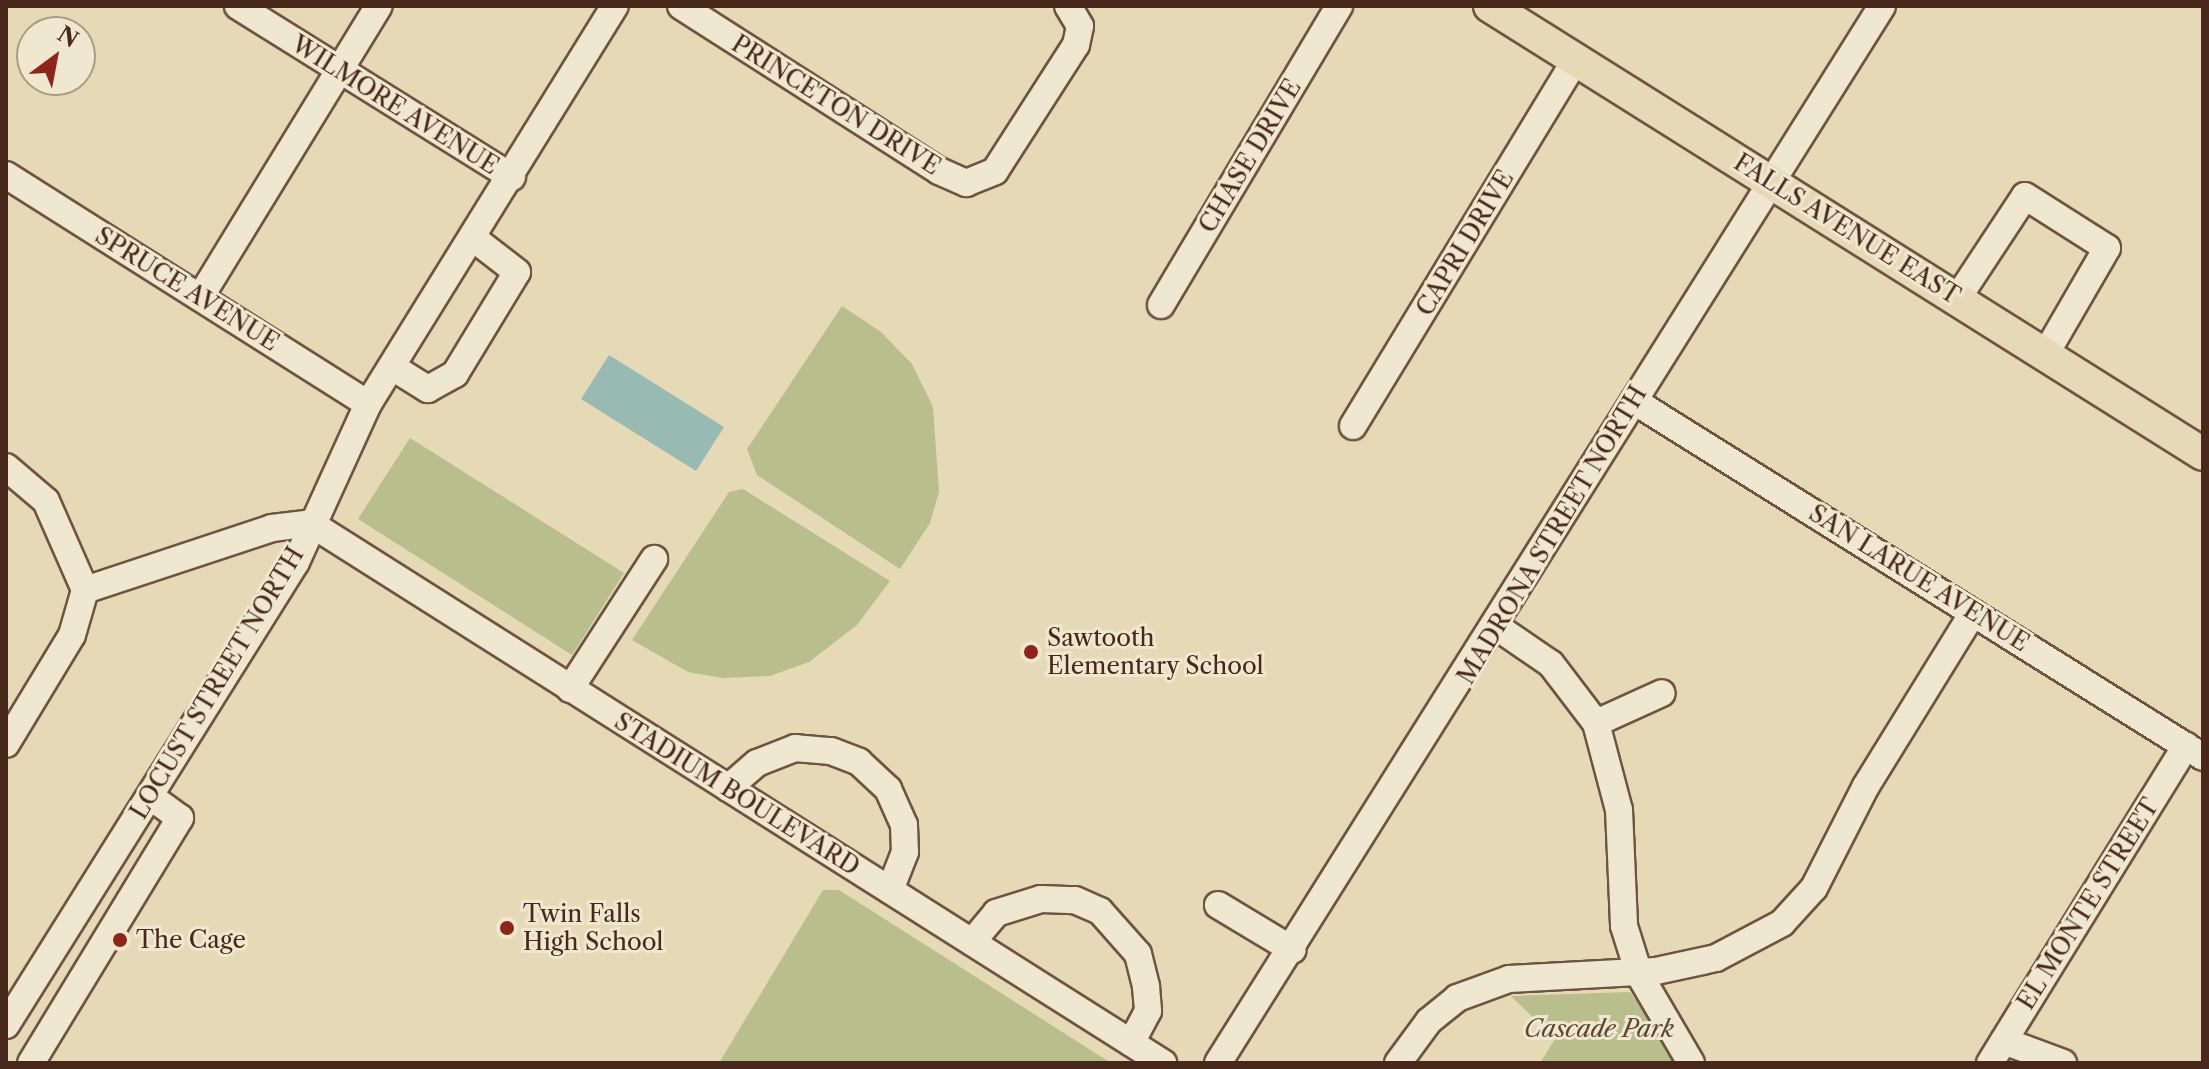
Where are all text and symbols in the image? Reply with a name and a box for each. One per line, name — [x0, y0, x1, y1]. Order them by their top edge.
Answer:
north arrow — [16, 16, 96, 96]
text: N — [53, 20, 83, 53]
street label: WILMORE AVENUE — [286, 29, 504, 181]
street label: PRINCETON DRIVE — [726, 29, 946, 181]
street label: CHASE DRIVE — [1193, 74, 1307, 238]
street label: FALLS AVENUE EAST — [1728, 147, 1966, 311]
street label: CAPRI DRIVE — [1410, 165, 1520, 321]
street label: SPRUCE AVENUE — [90, 221, 284, 357]
street label: MADRONA STREET NORTH — [1451, 380, 1653, 690]
street label: SAN LARUE AVENUE — [1803, 498, 2035, 658]
street label: LOCUST STREET NORTH — [124, 541, 310, 825]
place label: Sawtooth Elementary School — [1047, 624, 1264, 680]
marker: Sawtooth Elementary School — [1022, 643, 1040, 661]
street label: STADIUM BOULEVARD — [609, 707, 865, 881]
street label: EL MONTE STREET — [2011, 793, 2165, 1015]
place label: Twin Falls High School — [523, 900, 663, 956]
marker: Twin Falls High School — [498, 919, 516, 937]
place label: The Cage — [136, 926, 246, 954]
marker: The Cage — [111, 931, 129, 949]
park label: Cascade Park — [1524, 1015, 1674, 1043]

